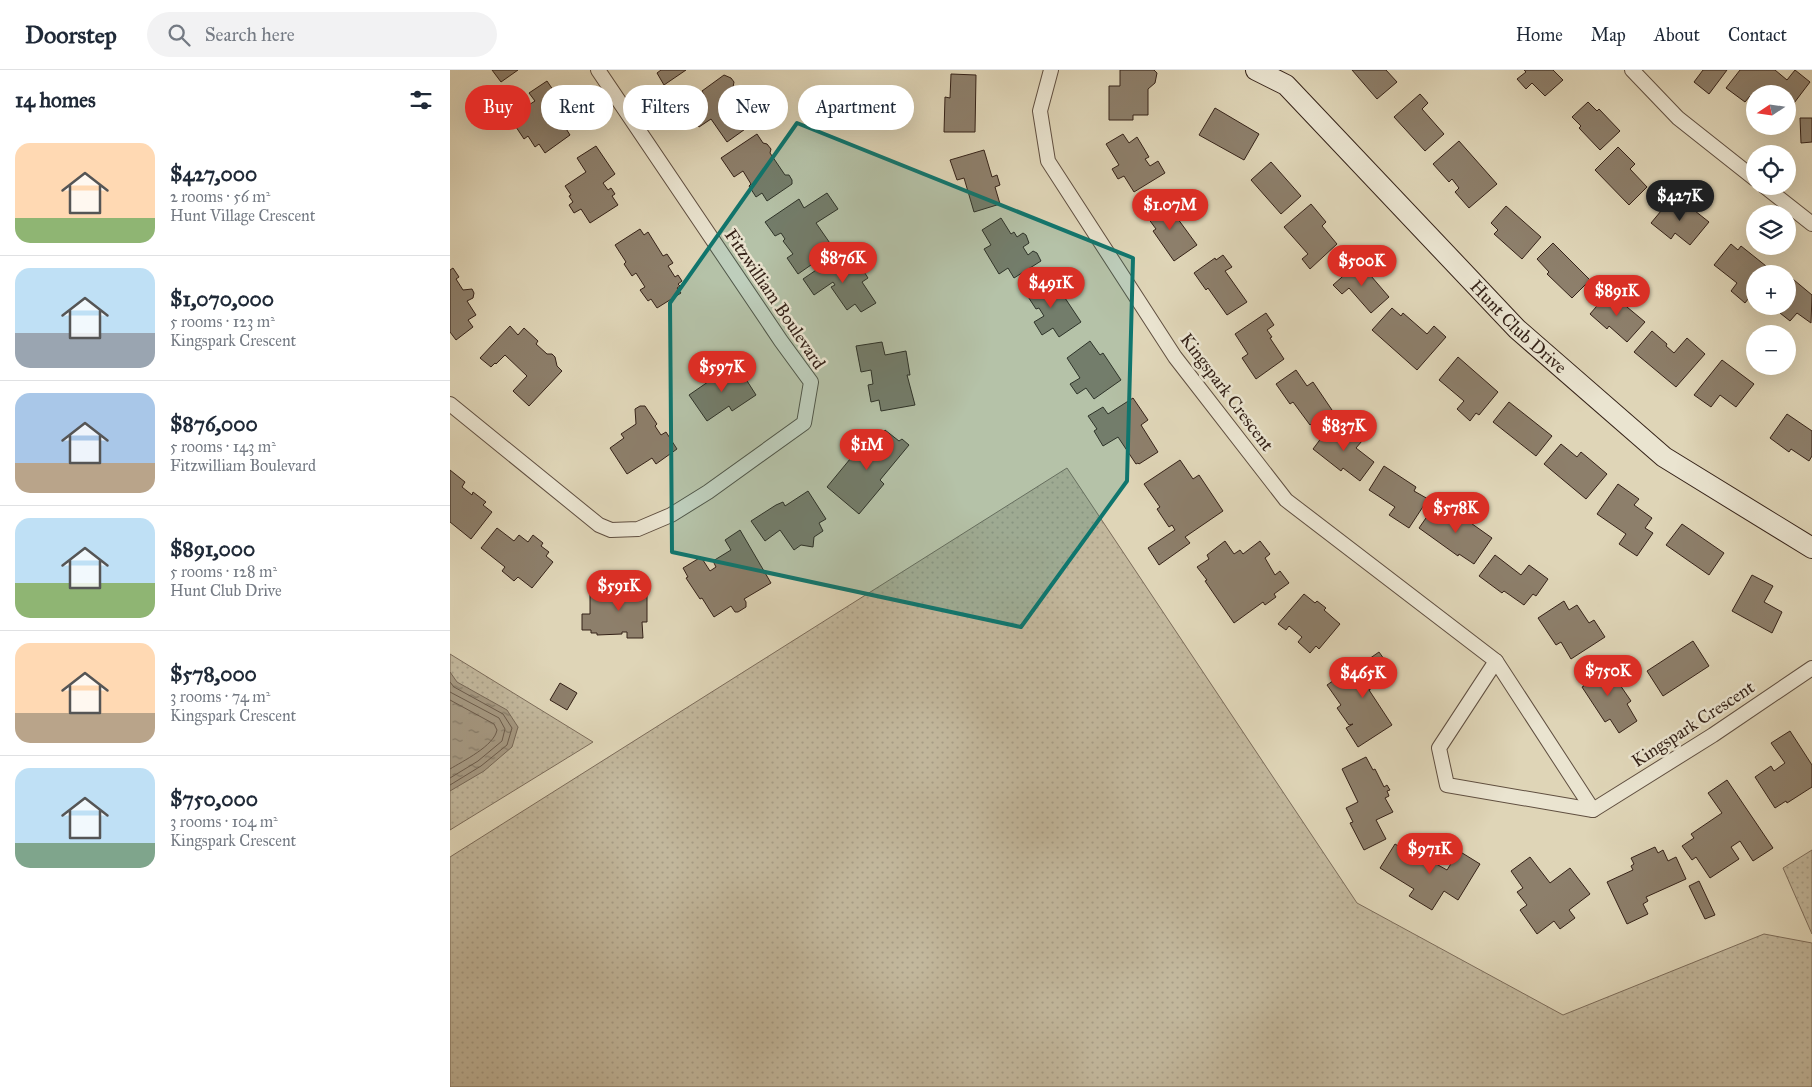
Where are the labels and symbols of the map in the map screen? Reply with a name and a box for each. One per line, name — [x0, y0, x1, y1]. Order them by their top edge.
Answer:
north arrow — [1746, 85, 1796, 135]
pin: $427K — [1645, 180, 1715, 222]
pin: $1.07M — [1129, 189, 1211, 231]
street label: Fitzwilliam Boulevard — [720, 225, 830, 373]
pin: $876K — [808, 242, 878, 284]
pin: $500K — [1327, 244, 1397, 287]
pin: $491K — [1016, 266, 1086, 309]
pin: $891K — [1582, 274, 1652, 317]
street label: Hunt Club Drive — [1465, 275, 1571, 378]
street label: Kingspark Crescent — [1175, 329, 1279, 456]
pin: $597K — [687, 350, 757, 393]
pin: $837K — [1309, 410, 1379, 452]
pin: $1M — [843, 428, 891, 471]
pin: $578K — [1421, 492, 1491, 534]
pin: $591K — [584, 570, 654, 612]
pin: $750K — [1573, 654, 1643, 697]
pin: $465K — [1328, 656, 1398, 699]
street label: Kingspark Crescent — [1627, 676, 1760, 773]
pin: $971K — [1395, 832, 1465, 875]

